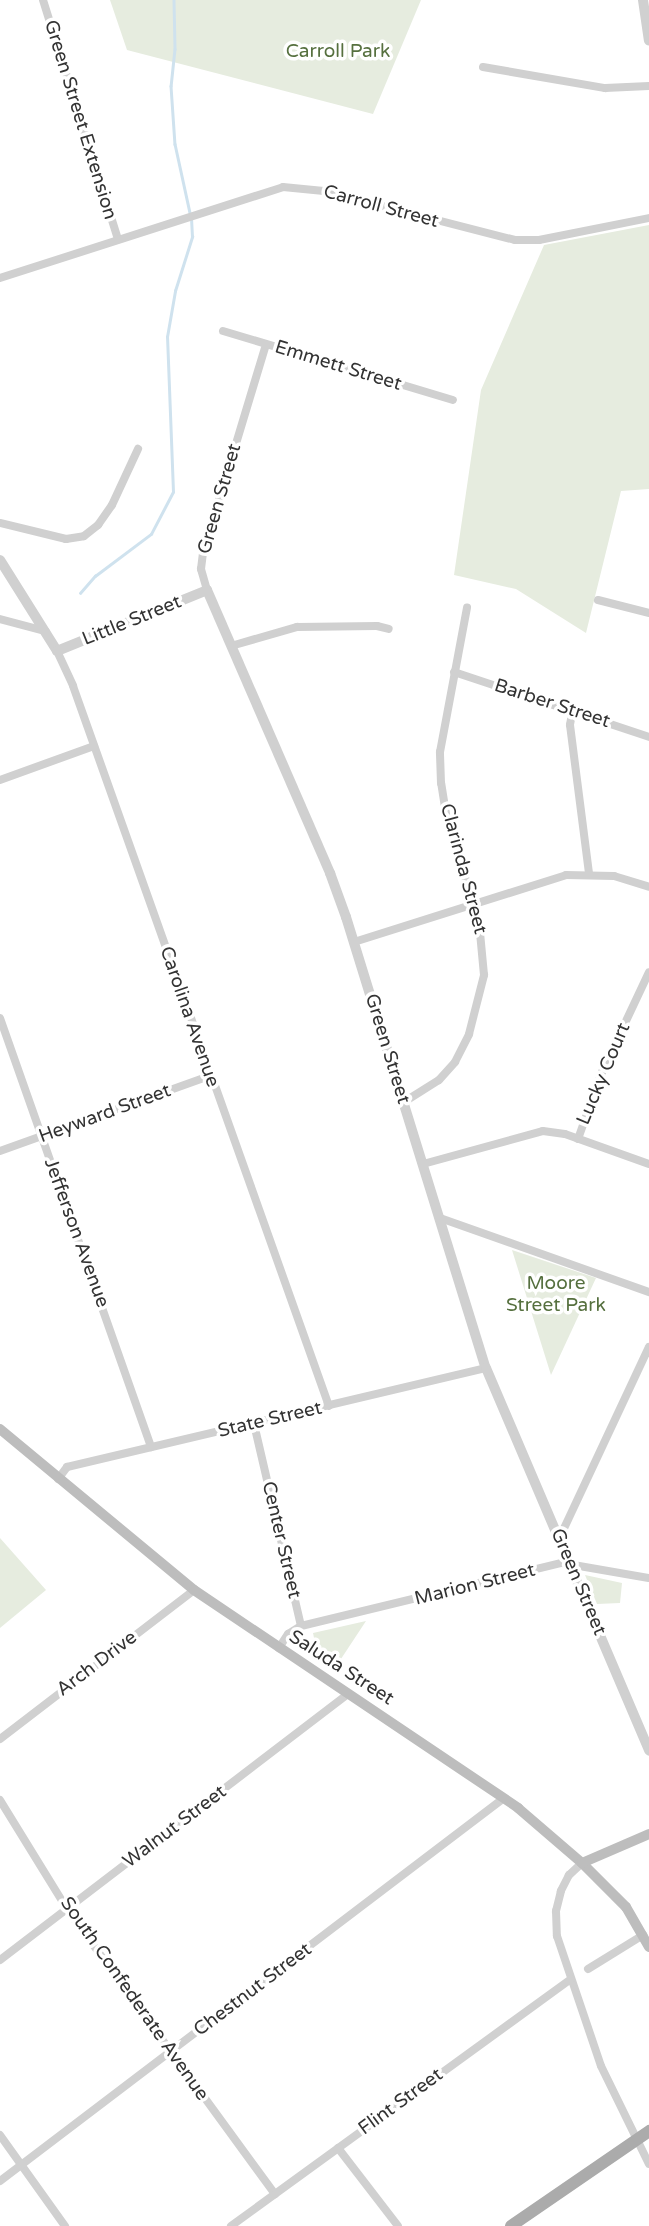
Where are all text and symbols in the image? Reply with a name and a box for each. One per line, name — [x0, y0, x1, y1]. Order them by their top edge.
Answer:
street label: Green Street Extension — [39, 17, 121, 223]
park label: Carroll Park — [286, 41, 390, 63]
street label: Carroll Street — [321, 181, 441, 233]
street label: Emmett Street — [272, 336, 404, 396]
street label: Green Street — [193, 441, 247, 557]
street label: Little Street — [79, 591, 185, 651]
street label: Barber Street — [491, 675, 613, 733]
street label: Clarinda Street — [435, 801, 491, 937]
street label: Carolina Avenue — [154, 944, 224, 1090]
street label: Green Street — [359, 991, 415, 1107]
street label: Lucky Court — [572, 1020, 636, 1128]
street label: Heyward Street — [36, 1080, 174, 1148]
street label: Jefferson Avenue — [38, 1155, 114, 1311]
park label: Moore Street Park — [506, 1273, 606, 1317]
street label: State Street — [216, 1397, 324, 1443]
street label: Center Street — [256, 1479, 306, 1601]
street label: Green Street — [545, 1525, 611, 1639]
street label: Marion Street — [412, 1559, 538, 1611]
street label: Arch Drive — [52, 1626, 142, 1702]
street label: Saluda Street — [284, 1626, 398, 1710]
street label: Walnut Street — [119, 1781, 231, 1873]
street label: South Confederate Avenue — [55, 1893, 213, 2105]
street label: Chestnut Street — [190, 1938, 316, 2042]
street label: Flint Street — [354, 2064, 448, 2140]

